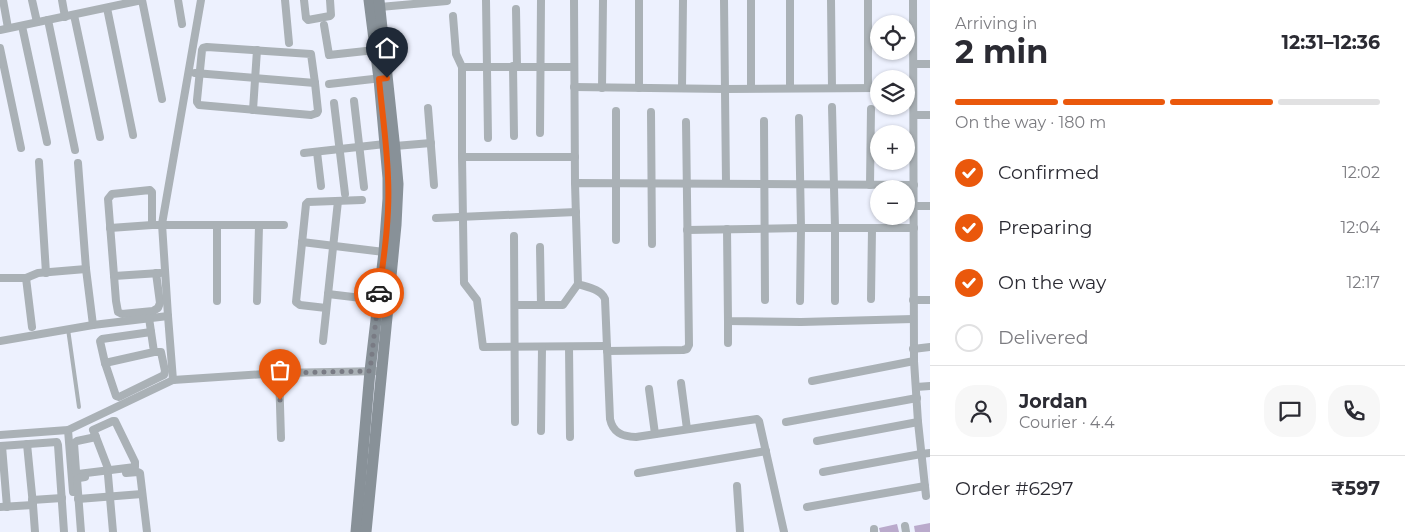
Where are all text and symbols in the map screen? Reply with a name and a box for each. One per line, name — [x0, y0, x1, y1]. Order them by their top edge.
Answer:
text: Arriving in — [955, 14, 1037, 33]
map controls — [870, 15, 915, 225]
button: locate — [870, 15, 915, 60]
pin — [366, 27, 408, 78]
text: 12:31–12:36 — [1282, 31, 1380, 54]
text: 2 min — [955, 32, 1048, 71]
icon: home — [373, 34, 401, 62]
button: layers — [870, 70, 915, 115]
text: On the way · 180 m — [955, 113, 1106, 132]
button: + — [870, 125, 915, 170]
icon: check — [955, 159, 983, 187]
text: Confirmed — [998, 161, 1099, 184]
text: 12:02 — [1342, 163, 1380, 182]
button: − — [870, 180, 915, 225]
icon: check — [955, 214, 983, 242]
text: Preparing — [998, 216, 1093, 239]
text: 12:04 — [1341, 218, 1380, 237]
courier — [354, 268, 404, 318]
icon: check — [955, 269, 983, 297]
text: On the way — [998, 271, 1106, 294]
text: 12:17 — [1347, 273, 1380, 292]
icon: car — [365, 279, 393, 307]
text: Delivered — [998, 326, 1089, 349]
pin — [259, 349, 301, 400]
icon: bag — [266, 356, 294, 384]
button: person — [955, 385, 1007, 437]
button: chat — [1264, 385, 1316, 437]
button: phone — [1328, 385, 1380, 437]
text: Jordan — [1019, 390, 1088, 413]
text: Courier · 4.4 — [1019, 413, 1115, 432]
text: Order #6297 — [955, 477, 1073, 500]
text: ₹597 — [1331, 477, 1380, 500]

